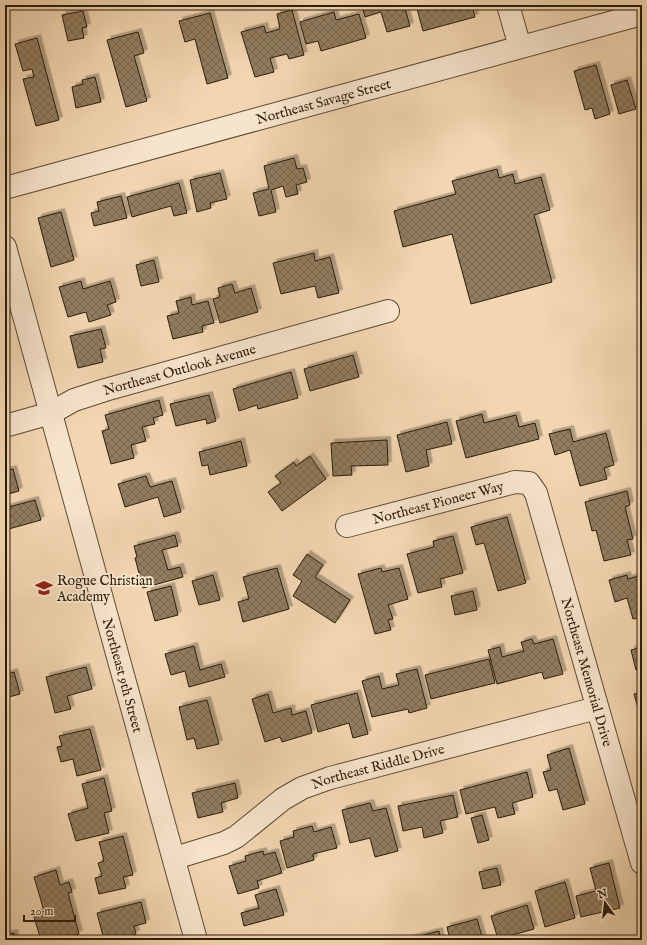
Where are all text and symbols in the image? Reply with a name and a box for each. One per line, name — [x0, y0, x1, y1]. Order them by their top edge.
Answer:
street label: Northeast Savage Street — [254, 75, 393, 129]
street label: Northeast Outlook Avenue — [101, 340, 259, 400]
street label: Northeast Pioneer Way — [371, 477, 506, 529]
place label: Rogue Christian Academy — [56, 572, 153, 606]
school or university icon: Rogue Christian Academy — [34, 578, 54, 598]
street label: Northeast Memorial Drive — [556, 596, 616, 749]
street label: Northeast 9th Street — [98, 616, 146, 735]
street label: Northeast Riddle Drive — [309, 740, 447, 794]
north arrow — [585, 883, 625, 923]
text: N — [595, 886, 610, 903]
scale bar — [24, 897, 75, 923]
text: 20 m — [30, 904, 53, 919]

